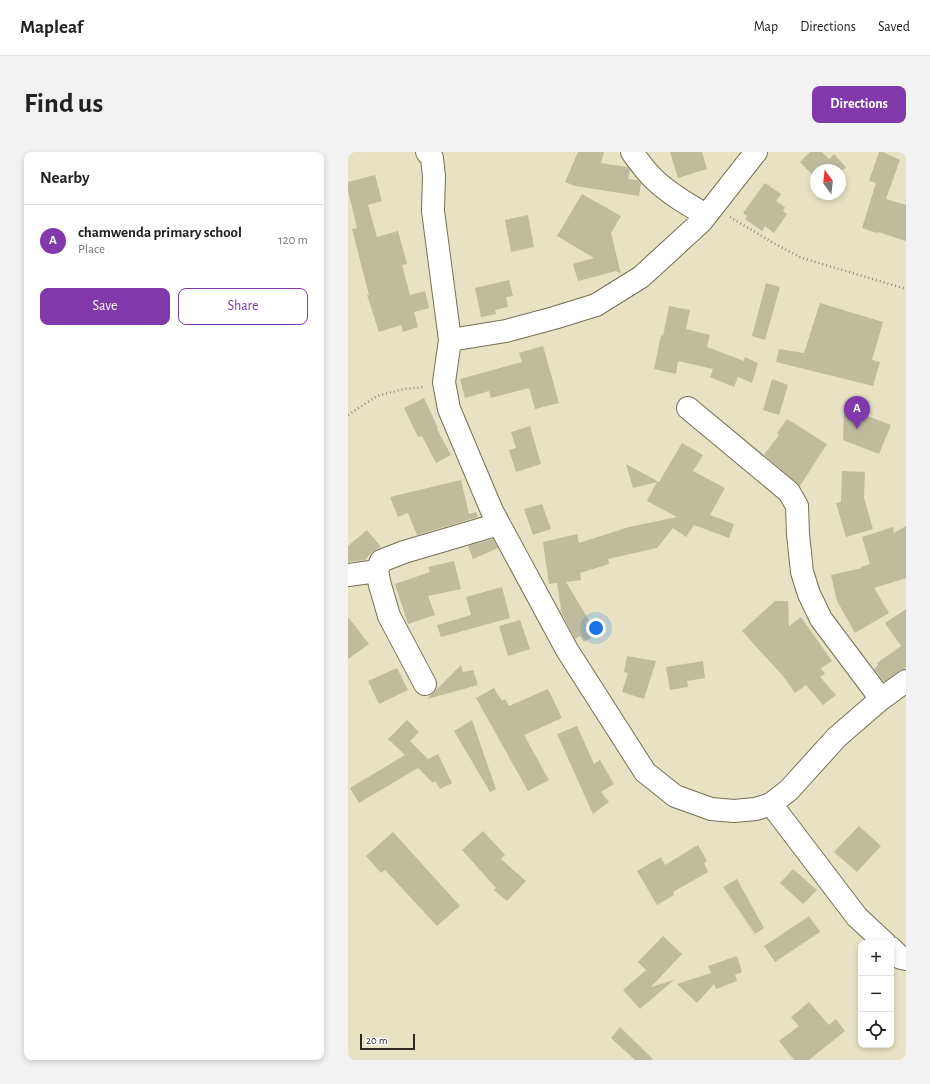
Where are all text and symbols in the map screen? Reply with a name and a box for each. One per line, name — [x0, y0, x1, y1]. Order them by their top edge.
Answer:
text: Mapleaf — [20, 18, 83, 37]
text: Map — [754, 20, 778, 34]
text: Directions — [800, 20, 856, 34]
text: Saved — [878, 20, 910, 34]
button: Directions — [812, 86, 906, 123]
text: Find us — [24, 90, 103, 118]
north arrow — [810, 164, 846, 200]
text: Nearby — [40, 169, 90, 186]
text: chamwenda primary school — [78, 225, 242, 240]
text: A — [49, 234, 57, 247]
text: 120 m — [278, 234, 308, 247]
text: Place — [78, 243, 105, 256]
button: Save — [40, 288, 170, 325]
button: Share — [178, 288, 308, 325]
pin: A — [844, 396, 870, 429]
your location — [586, 618, 606, 638]
map controls — [858, 940, 894, 1048]
button: + — [858, 940, 894, 976]
button: − — [858, 976, 894, 1012]
button: locate — [858, 1012, 894, 1048]
scale bar — [360, 1032, 415, 1051]
text: 20 m — [366, 1035, 387, 1046]

